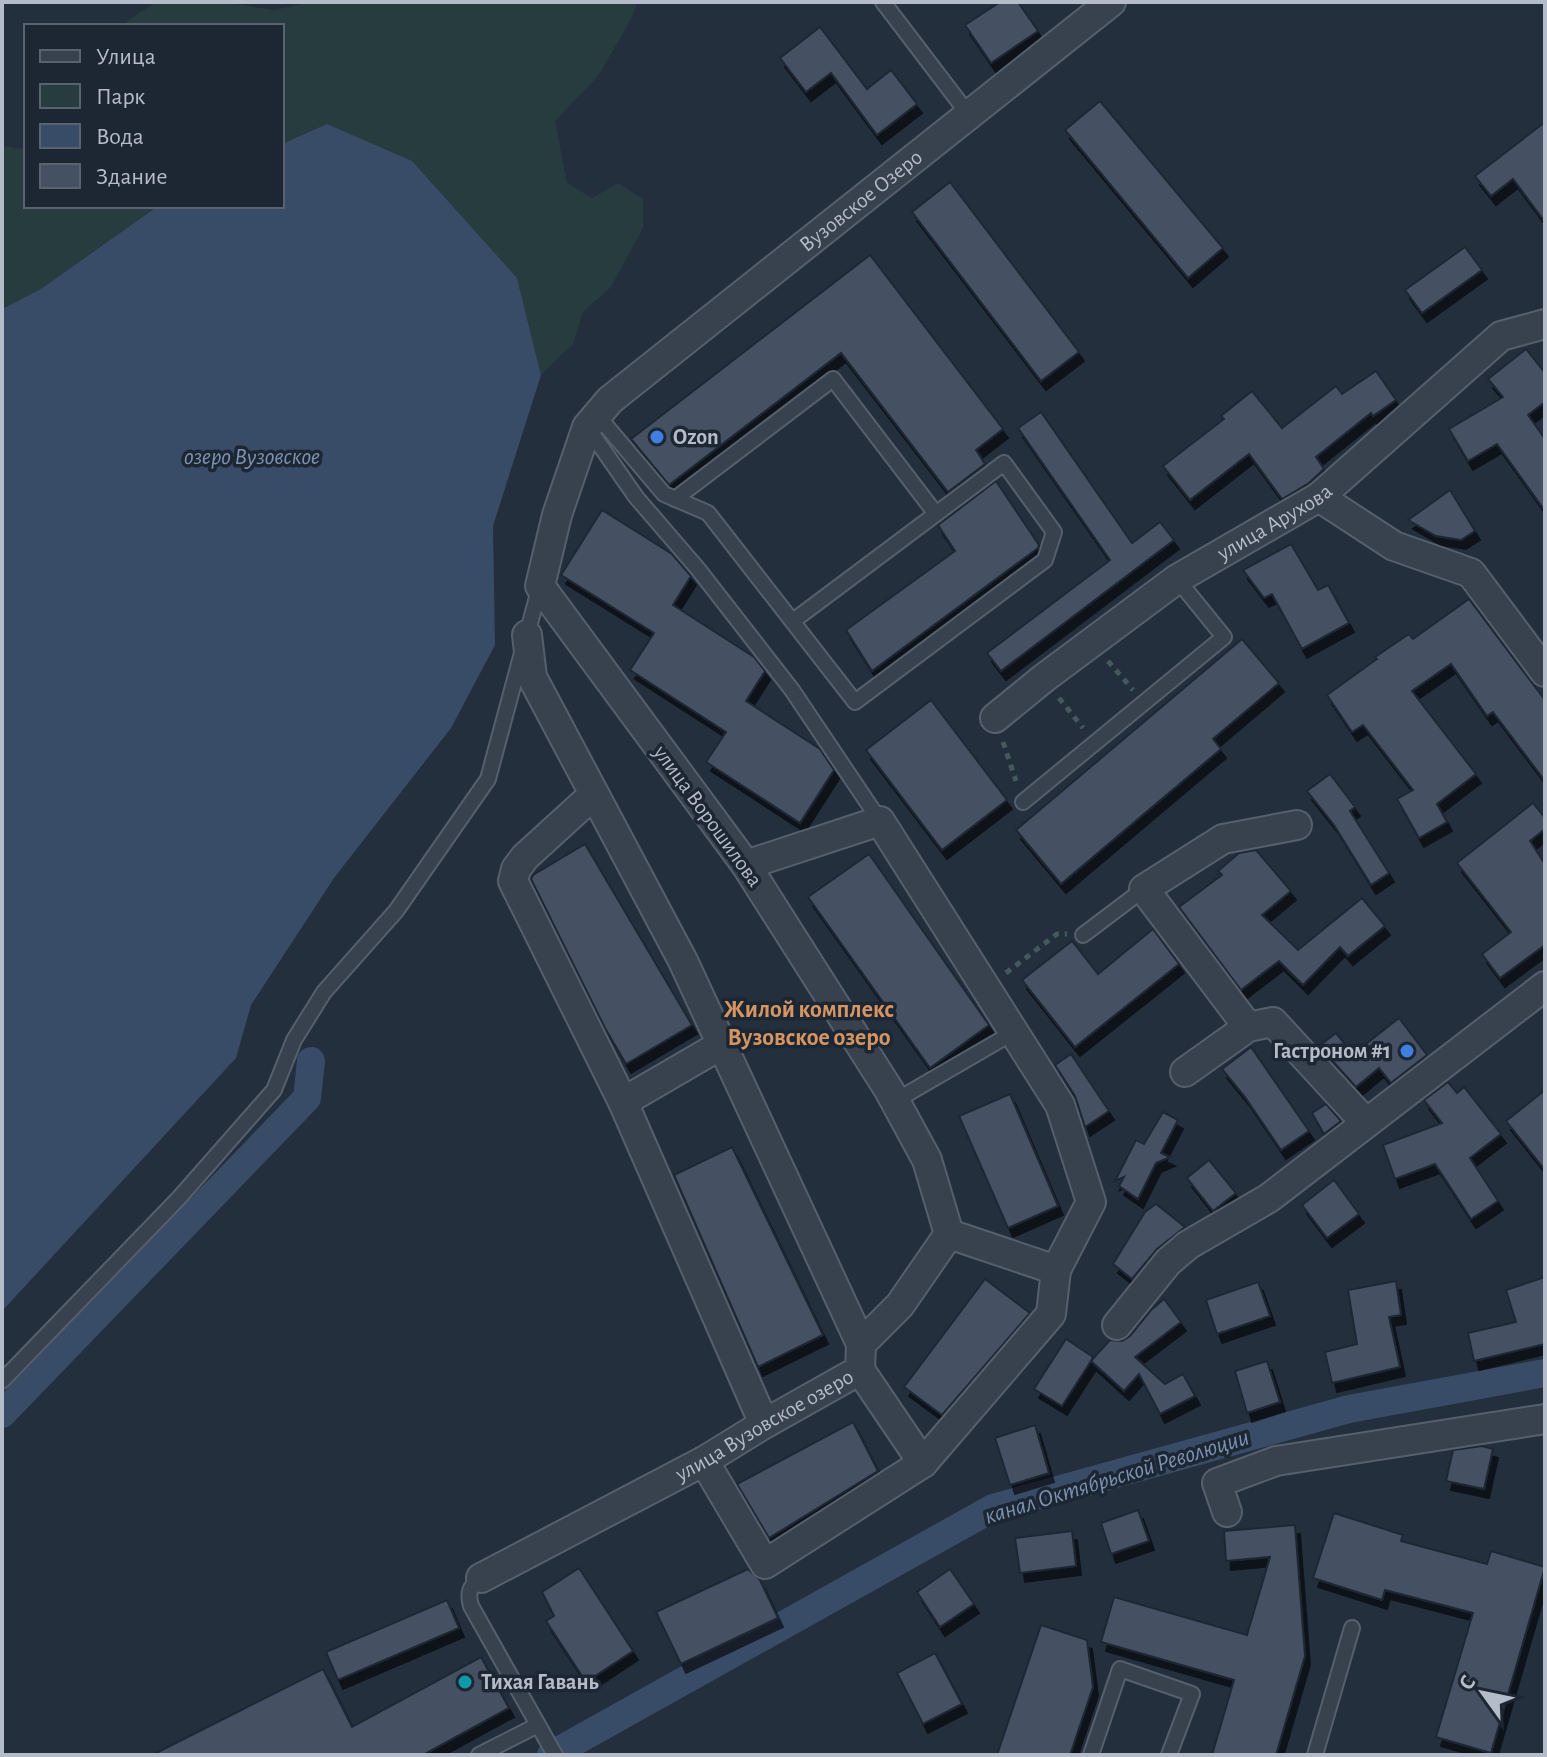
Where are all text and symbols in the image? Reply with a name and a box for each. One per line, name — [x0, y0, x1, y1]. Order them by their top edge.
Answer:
legend — [24, 24, 284, 208]
text: Улица — [96, 45, 156, 69]
text: Парк — [96, 85, 145, 109]
text: Вода — [96, 125, 144, 149]
street label: Вузовское Озеро — [795, 146, 926, 256]
text: Здание — [96, 165, 167, 189]
place label: Ozon — [673, 426, 719, 448]
marker: Ozon — [648, 428, 666, 446]
water label: озеро Вузовское — [184, 445, 320, 469]
street label: улица Арухова — [1213, 480, 1336, 565]
street label: улица Ворошилова — [649, 741, 766, 891]
district label: Жилой комплекс Вузовское озеро — [724, 998, 894, 1050]
place label: Гастроном #1 — [1273, 1040, 1391, 1062]
marker: Гастроном #1 — [1398, 1042, 1416, 1060]
street label: улица Вузовское озеро — [671, 1365, 857, 1485]
water label: канал Октябрьской Революции — [982, 1425, 1252, 1529]
north arrow — [1443, 1653, 1523, 1733]
place label: Тихая Гавань — [481, 1671, 599, 1693]
text: С — [1455, 1672, 1480, 1694]
marker: Тихая Гавань — [456, 1673, 474, 1691]

